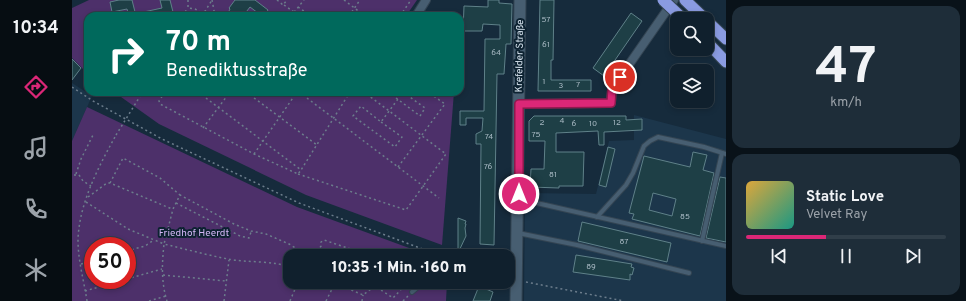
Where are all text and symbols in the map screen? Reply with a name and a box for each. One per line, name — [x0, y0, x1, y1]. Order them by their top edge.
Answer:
map controls — [670, 12, 714, 108]
button: search — [670, 12, 714, 56]
house number: 57 — [541, 15, 551, 25]
text: 10:34 — [13, 17, 59, 40]
street label: Krefelder Straße — [513, 19, 527, 93]
text: 70 m — [166, 25, 231, 61]
icon: right — [100, 28, 152, 80]
text: 47 — [815, 36, 877, 102]
house number: 61 — [542, 40, 550, 50]
house number: 64 — [491, 48, 501, 58]
text: Benediktusstraße — [166, 60, 307, 83]
pin — [603, 60, 637, 94]
button: layers — [670, 64, 714, 108]
icon: arrive — [609, 66, 631, 88]
icon: directions — [22, 73, 50, 101]
house number: 1 — [543, 77, 545, 87]
house number: 7 — [576, 80, 580, 90]
house number: 3 — [559, 81, 564, 91]
text: km/h — [830, 95, 862, 111]
house number: 4 — [560, 116, 565, 126]
house number: 2 — [540, 118, 545, 128]
house number: 12 — [613, 118, 621, 128]
house number: 6 — [572, 119, 577, 129]
house number: 10 — [589, 119, 597, 129]
house number: 75 — [531, 130, 541, 140]
house number: 74 — [485, 132, 493, 142]
icon: music — [22, 134, 50, 162]
house number: 76 — [484, 162, 492, 172]
house number: 81 — [549, 170, 557, 180]
position arrow — [498, 173, 540, 215]
text: Static Love — [806, 188, 884, 207]
icon: phone — [22, 195, 50, 223]
text: Velvet Ray — [806, 207, 867, 223]
house number: 85 — [680, 212, 690, 222]
park label: Friedhof Heerdt — [159, 227, 229, 240]
speed limit sign: 50 — [84, 237, 136, 289]
house number: 87 — [620, 237, 628, 247]
icon: previous — [768, 245, 790, 267]
icon: pause — [835, 245, 857, 267]
icon: next — [902, 245, 924, 267]
icon: climate — [22, 256, 50, 284]
text: 10:35 · 1 Min. · 160 m — [331, 259, 467, 278]
house number: 89 — [586, 262, 596, 272]

